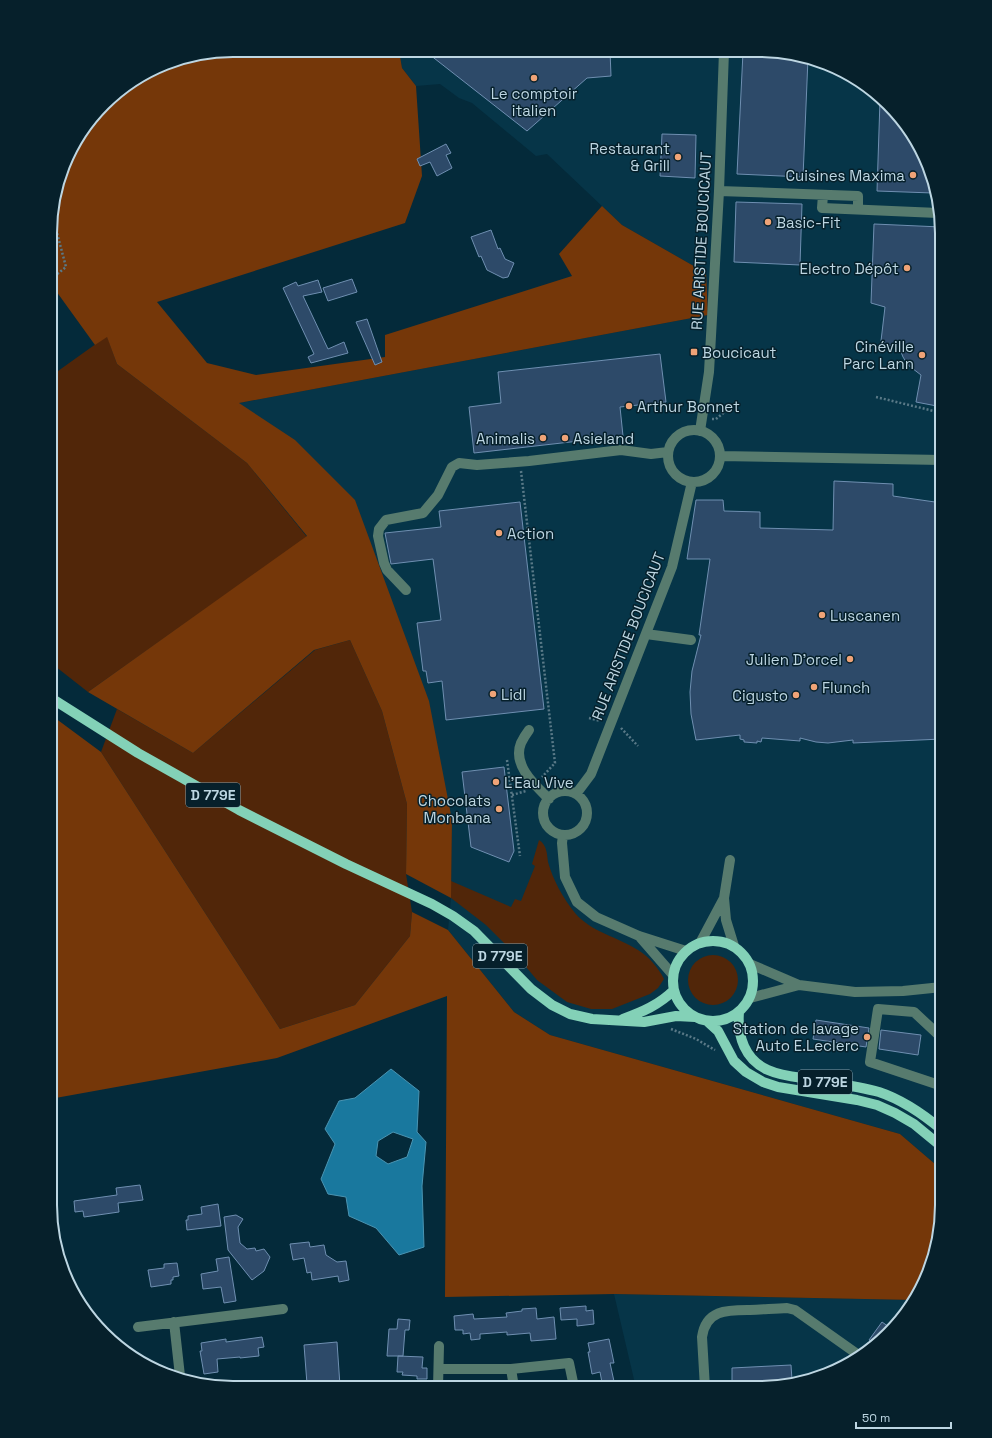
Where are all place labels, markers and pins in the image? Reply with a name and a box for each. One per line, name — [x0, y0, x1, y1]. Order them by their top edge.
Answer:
marker: Le comptoir italien — [529, 73, 539, 83]
place label: Le comptoir italien — [491, 84, 578, 120]
place label: Restaurant & Grill — [590, 139, 670, 175]
marker: Restaurant & Grill — [673, 152, 683, 162]
place label: Cuisines Maxima — [785, 166, 905, 185]
marker: Cuisines Maxima — [908, 170, 918, 180]
place label: Basic-Fit — [776, 213, 841, 232]
marker: Basic-Fit — [763, 217, 773, 227]
place label: Electro Dépôt — [800, 259, 899, 278]
marker: Electro Dépôt — [902, 263, 912, 273]
place label: Cinéville Parc Lann — [843, 337, 914, 373]
place label: Boucicaut — [702, 343, 777, 362]
marker: Boucicaut — [689, 347, 699, 357]
marker: Cinéville Parc Lann — [917, 350, 927, 360]
place label: Arthur Bonnet — [637, 397, 740, 416]
marker: Arthur Bonnet — [624, 401, 634, 411]
place label: Animalis — [476, 429, 535, 448]
place label: Asieland — [573, 429, 634, 448]
marker: Animalis — [538, 433, 548, 443]
marker: Asieland — [560, 433, 570, 443]
place label: Action — [507, 524, 554, 543]
marker: Action — [494, 528, 504, 538]
place label: Luscanen — [830, 606, 900, 625]
marker: Luscanen — [817, 610, 827, 620]
place label: Julien D'orcel — [746, 650, 842, 669]
marker: Julien D'orcel — [845, 654, 855, 664]
place label: Flunch — [822, 678, 870, 697]
marker: Flunch — [809, 682, 819, 692]
place label: Lidl — [501, 685, 526, 704]
place label: Cigusto — [732, 686, 788, 705]
marker: Lidl — [488, 689, 498, 699]
marker: Cigusto — [791, 690, 801, 700]
place label: L'Eau Vive — [504, 773, 574, 792]
marker: L'Eau Vive — [491, 777, 501, 787]
place label: Chocolats Monbana — [418, 791, 491, 827]
marker: Chocolats Monbana — [494, 804, 504, 814]
place label: Station de lavage Auto E.Leclerc — [733, 1019, 859, 1055]
marker: Station de lavage Auto E.Leclerc — [862, 1032, 872, 1042]

